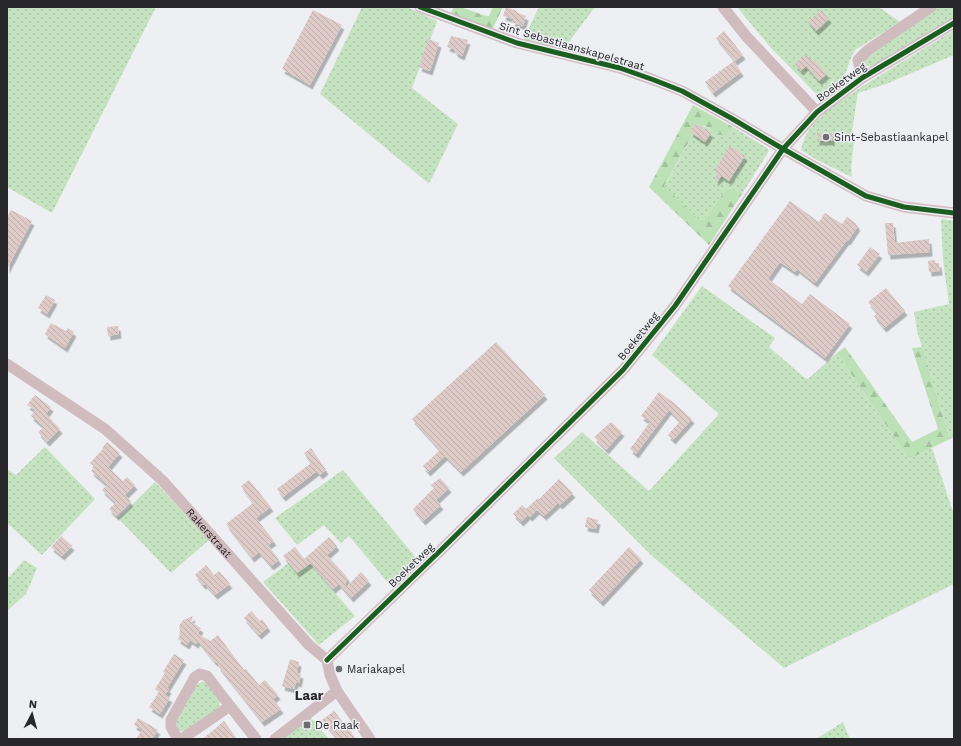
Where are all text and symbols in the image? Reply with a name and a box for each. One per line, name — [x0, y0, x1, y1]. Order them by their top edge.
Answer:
street label: Sint Sebastiaanskapelstraat — [498, 19, 646, 74]
street label: Boeketweg — [814, 60, 869, 105]
place label: Sint-Sebastiaankapel — [834, 131, 949, 144]
marker: Sint-Sebastiaankapel — [821, 132, 831, 142]
street label: Boeketweg — [615, 310, 662, 363]
street label: Rakerstraat — [183, 506, 234, 561]
street label: Boeketweg — [386, 540, 437, 590]
place label: Mariakapel — [347, 663, 406, 676]
marker: Mariakapel — [334, 664, 344, 674]
district label: Laar — [295, 688, 324, 703]
north arrow — [12, 694, 52, 734]
text: N — [28, 698, 38, 711]
place label: De Raak — [315, 719, 359, 732]
marker: De Raak — [302, 720, 312, 730]

